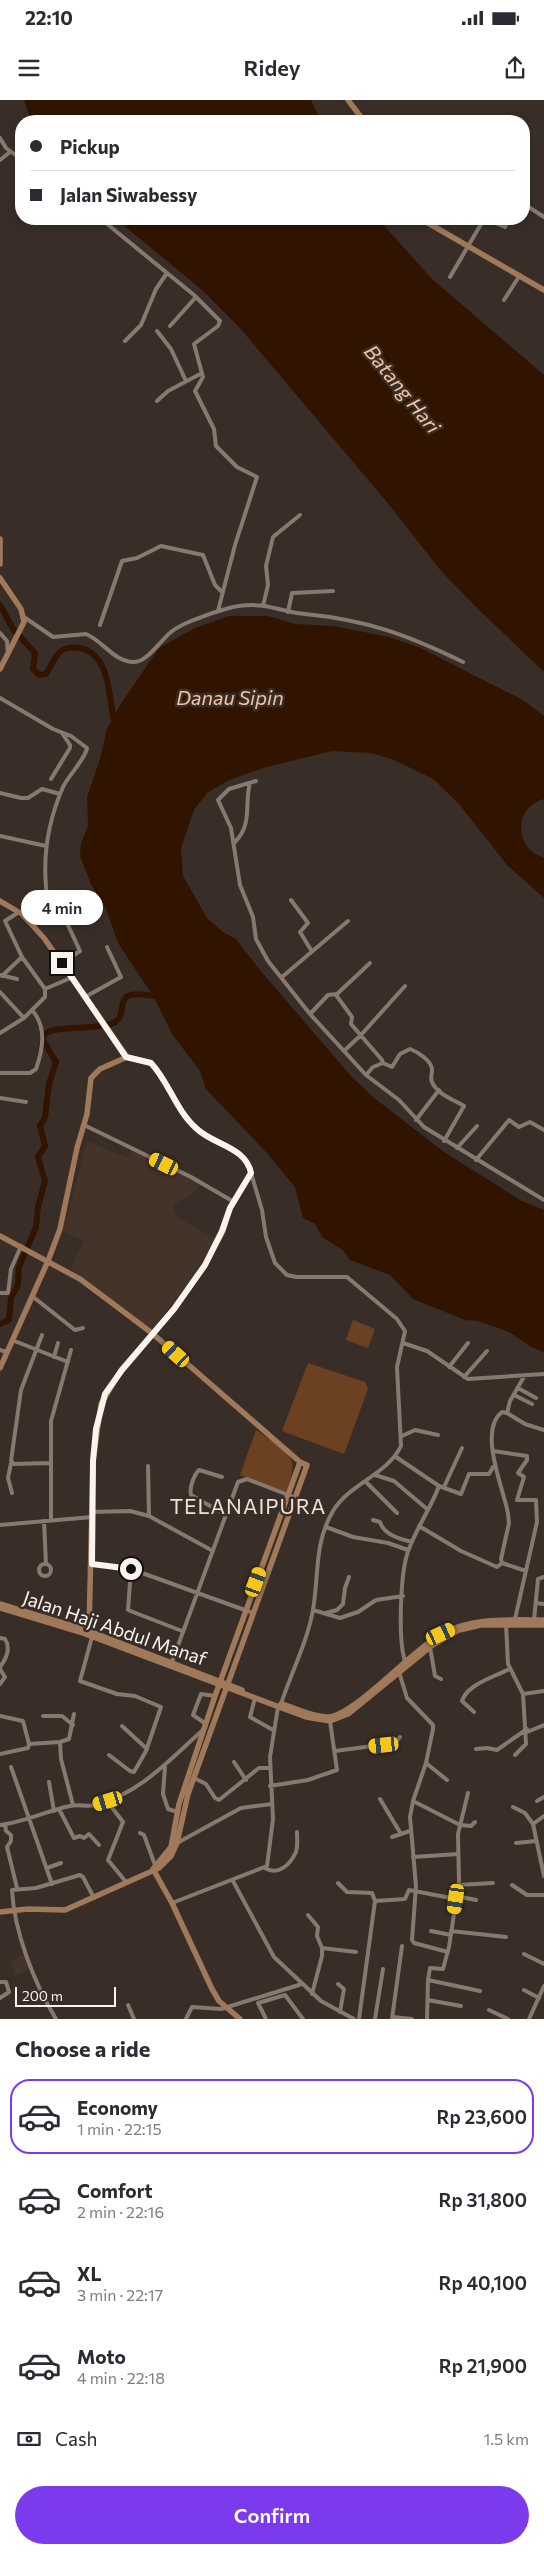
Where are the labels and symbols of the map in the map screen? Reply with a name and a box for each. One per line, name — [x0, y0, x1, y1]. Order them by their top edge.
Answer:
water label: Batang Hari — [360, 339, 446, 438]
water label: Danau Sipin — [176, 685, 284, 709]
callout: 4 min — [21, 890, 103, 926]
route end — [51, 952, 73, 974]
car — [147, 1151, 180, 1177]
car — [159, 1338, 192, 1370]
district label: TELANAIPURA — [170, 1493, 326, 1518]
route start — [120, 1558, 142, 1580]
car — [243, 1565, 268, 1599]
street label: Jalan Haji Abdul Manaf — [20, 1585, 211, 1670]
car — [424, 1621, 457, 1647]
car — [368, 1736, 399, 1754]
car — [91, 1789, 124, 1813]
car — [446, 1883, 465, 1915]
scale bar — [15, 1984, 116, 2007]

